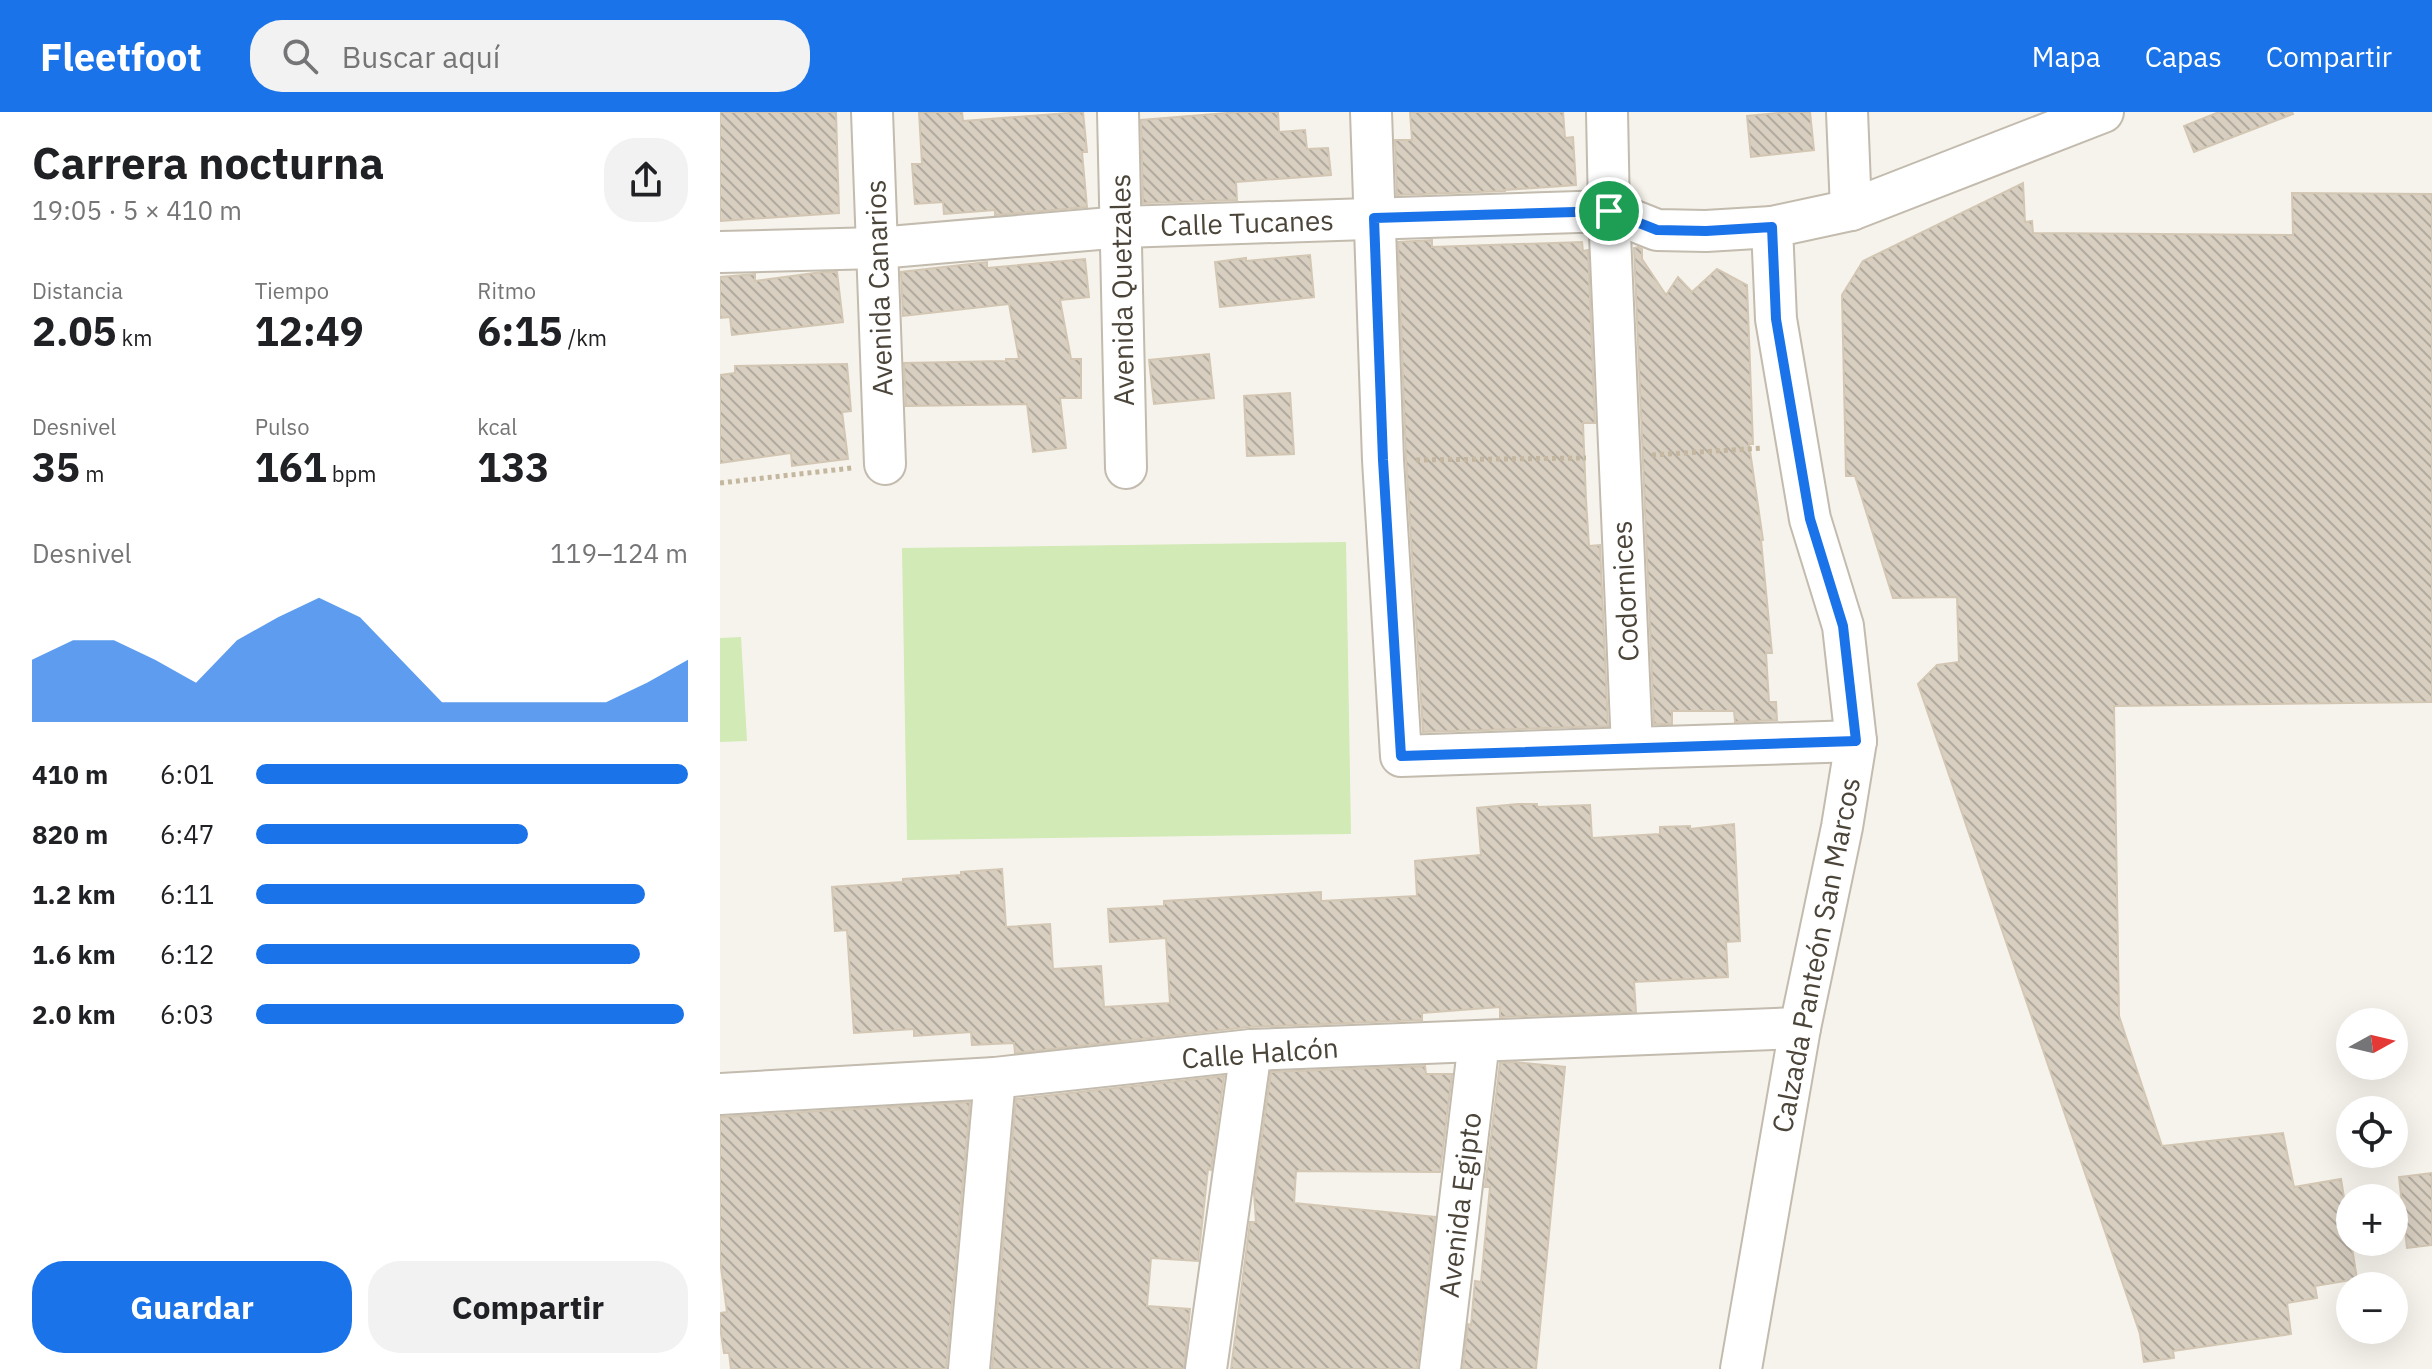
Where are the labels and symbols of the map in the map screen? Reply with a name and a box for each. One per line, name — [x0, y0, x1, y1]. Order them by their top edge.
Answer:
street label: Avenida Quetzales — [1101, 173, 1142, 407]
pin — [1575, 177, 1643, 245]
street label: Avenida Canarios — [856, 179, 901, 397]
street label: Calle Tucanes — [1159, 201, 1335, 244]
street label: Codornices — [1602, 520, 1647, 662]
street label: Calzada Panteón San Marcos — [1763, 774, 1868, 1136]
north arrow — [2336, 1008, 2408, 1080]
street label: Calle Halcón — [1180, 1029, 1340, 1076]
street label: Avenida Egipto — [1430, 1110, 1489, 1300]

